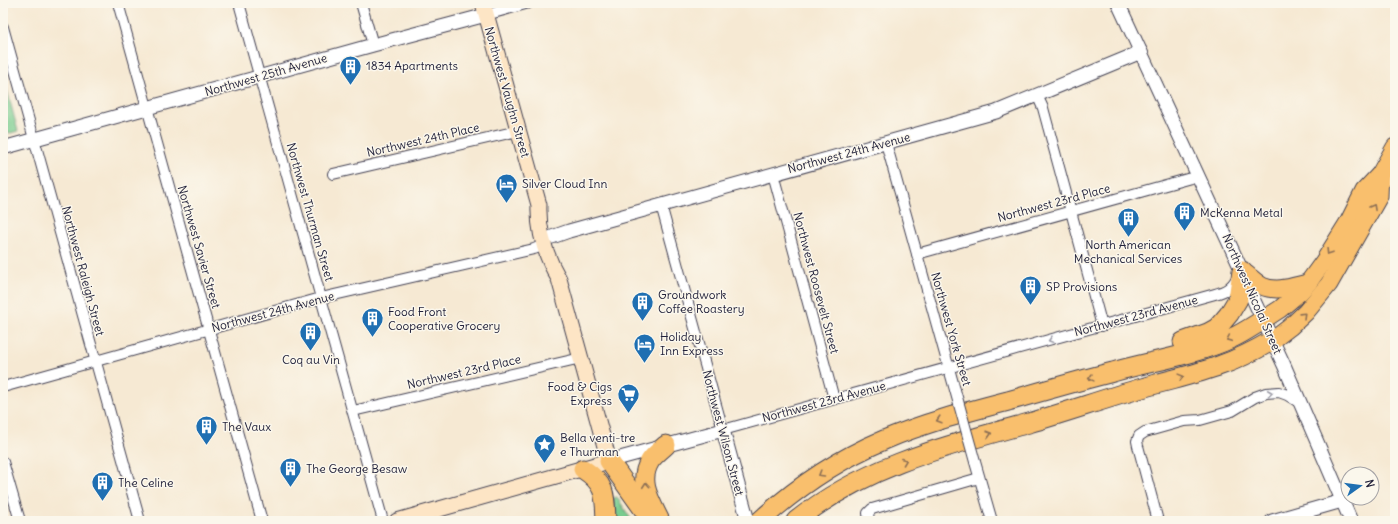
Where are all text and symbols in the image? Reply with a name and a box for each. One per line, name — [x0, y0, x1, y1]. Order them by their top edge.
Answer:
street label: Northwest Vaughn Street — [482, 25, 533, 159]
street label: Northwest 25th Avenue — [203, 50, 329, 99]
building icon: 1834 Apartments — [338, 53, 364, 86]
place label: 1834 Apartments — [366, 58, 458, 73]
street label: Northwest 24th Place — [365, 119, 481, 160]
street label: Northwest 24th Avenue — [786, 129, 912, 176]
street label: Northwest Thurman Street — [284, 141, 337, 283]
hotel icon: Silver Cloud Inn — [494, 171, 520, 204]
place label: Silver Cloud Inn — [522, 176, 607, 191]
street label: Northwest 23rd Place — [996, 180, 1112, 225]
street label: Northwest Savier Street — [175, 184, 224, 310]
building icon: McKenna Metal — [1172, 200, 1198, 233]
street label: Northwest Raleigh Street — [59, 204, 108, 337]
one-way arrow — [1368, 204, 1375, 211]
building icon: North American Mechanical Services — [1115, 205, 1141, 238]
place label: McKenna Metal — [1200, 205, 1283, 220]
street label: Northwest Roosevelt Street — [790, 210, 843, 355]
street label: Northwest Nicolai Street — [1219, 231, 1286, 356]
place label: North American Mechanical Services — [1074, 237, 1182, 266]
one-way arrow — [1327, 248, 1334, 255]
street label: Northwest York Street — [928, 270, 975, 387]
building icon: SP Provisions — [1018, 274, 1044, 307]
place label: SP Provisions — [1046, 279, 1117, 294]
place label: Groundwork Coffee Roastery — [658, 287, 744, 316]
street label: Northwest 24th Avenue — [210, 288, 336, 335]
building icon: Groundwork Coffee Roastery — [630, 289, 656, 322]
street label: Northwest 23rd Avenue — [1072, 292, 1199, 339]
place label: Food Front Cooperative Grocery — [388, 304, 500, 333]
building icon: Food Front Cooperative Grocery — [359, 306, 385, 339]
one-way arrow — [1298, 313, 1305, 320]
building icon: Coq au Vin — [298, 320, 324, 353]
place label: Holiday Inn Express — [660, 329, 724, 358]
hotel icon: Holiday Inn Express — [631, 331, 657, 364]
one-way arrow — [1226, 334, 1234, 342]
one-way arrow — [1048, 335, 1055, 344]
street label: Northwest 23rd Place — [406, 351, 522, 392]
place label: Coq au Vin — [282, 352, 340, 367]
street label: Northwest Wilson Street — [700, 368, 747, 497]
one-way arrow — [1087, 373, 1094, 382]
one-way arrow — [1177, 373, 1184, 382]
street label: Northwest 23rd Avenue — [760, 378, 887, 425]
place label: Food & Cigs Express — [548, 379, 612, 408]
supermarket icon: Food & Cigs Express — [615, 381, 641, 414]
one-way arrow — [1267, 389, 1273, 398]
building icon: The Vaux — [194, 414, 220, 447]
one-way arrow — [935, 415, 942, 424]
place label: The Vaux — [222, 419, 271, 434]
place label: Bella venti-tre e Thurman — [560, 430, 635, 459]
one-way arrow — [985, 430, 992, 439]
place icon: Bella venti-tre e Thurman — [531, 432, 557, 465]
building icon: The George Besaw — [278, 456, 304, 489]
one-way arrow — [901, 457, 908, 465]
place label: The George Besaw — [306, 461, 408, 476]
north arrow — [1340, 466, 1380, 506]
one-way arrow — [818, 469, 825, 477]
building icon: The Celine — [90, 470, 116, 503]
place label: The Celine — [118, 475, 173, 490]
text: N — [1362, 478, 1377, 489]
one-way arrow — [641, 482, 650, 488]

